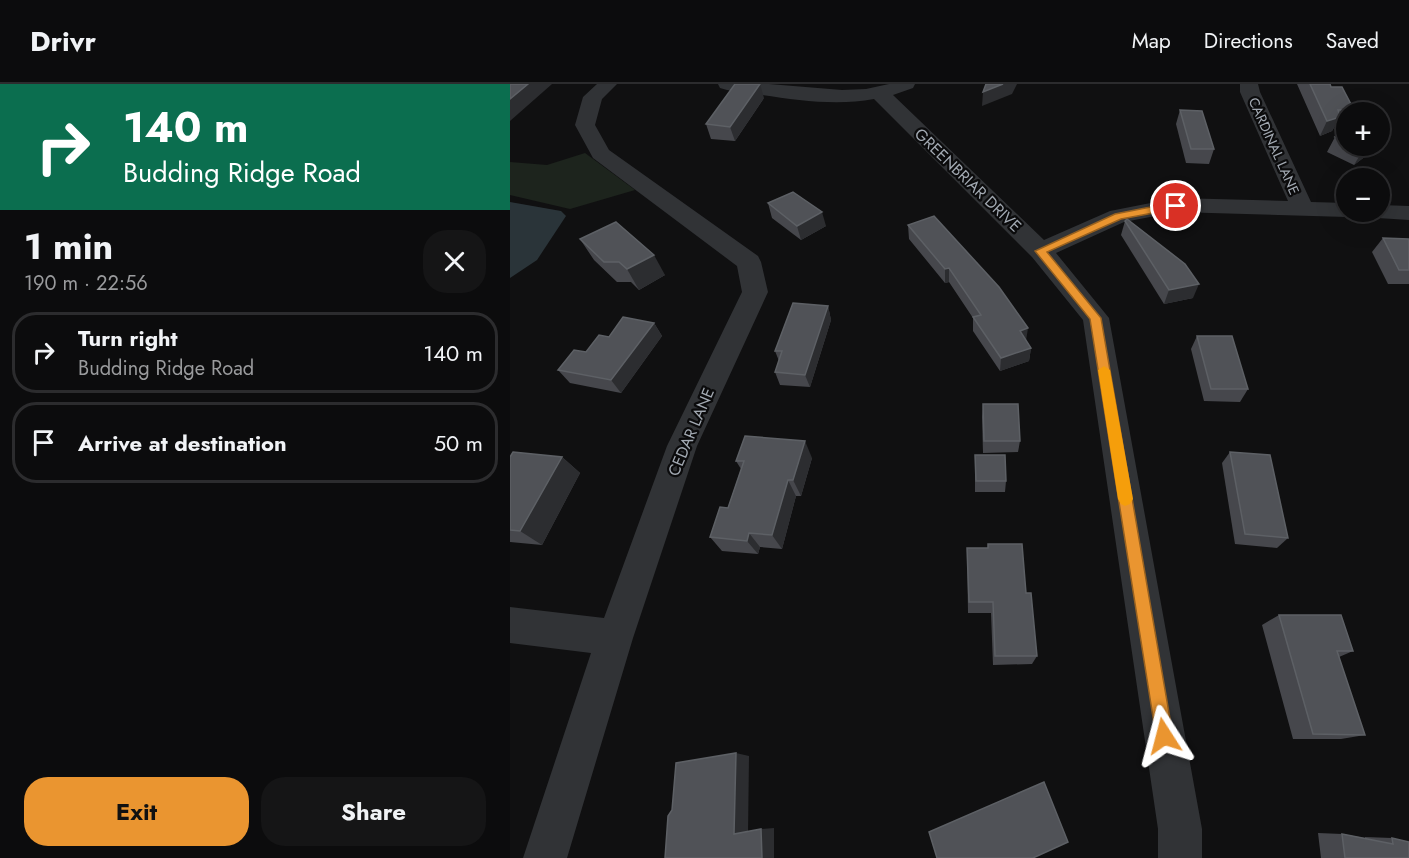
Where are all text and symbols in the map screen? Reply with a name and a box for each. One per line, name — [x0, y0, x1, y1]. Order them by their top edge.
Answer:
text: Drivr — [30, 21, 96, 62]
text: Map — [1132, 26, 1171, 56]
text: Directions — [1204, 26, 1293, 56]
text: Saved — [1326, 26, 1379, 56]
street label: CARDINAL LANE — [1244, 94, 1304, 198]
text: 140 m — [123, 97, 249, 158]
map controls — [1336, 102, 1390, 222]
button: + — [1336, 102, 1390, 156]
icon: right — [24, 108, 102, 186]
street label: GREENBRIAR DRIVE — [909, 123, 1027, 237]
text: Budding Ridge Road — [123, 153, 361, 192]
button: − — [1336, 168, 1390, 222]
pin — [1150, 180, 1201, 231]
icon: arrive — [1159, 189, 1192, 222]
text: 1 min — [24, 220, 113, 272]
button: close — [423, 230, 486, 293]
text: 190 m · 22:56 — [24, 269, 148, 298]
text: Turn right — [78, 322, 178, 354]
icon: right — [27, 336, 60, 369]
text: 140 m — [423, 337, 483, 369]
text: Budding Ridge Road — [78, 354, 254, 383]
street label: CEDAR LANE — [662, 384, 720, 480]
icon: arrive — [27, 426, 60, 459]
text: Arrive at destination — [78, 427, 287, 459]
text: 50 m — [434, 427, 483, 459]
position arrow — [1132, 704, 1196, 768]
button: Exit — [24, 777, 249, 846]
button: Share — [261, 777, 486, 846]

